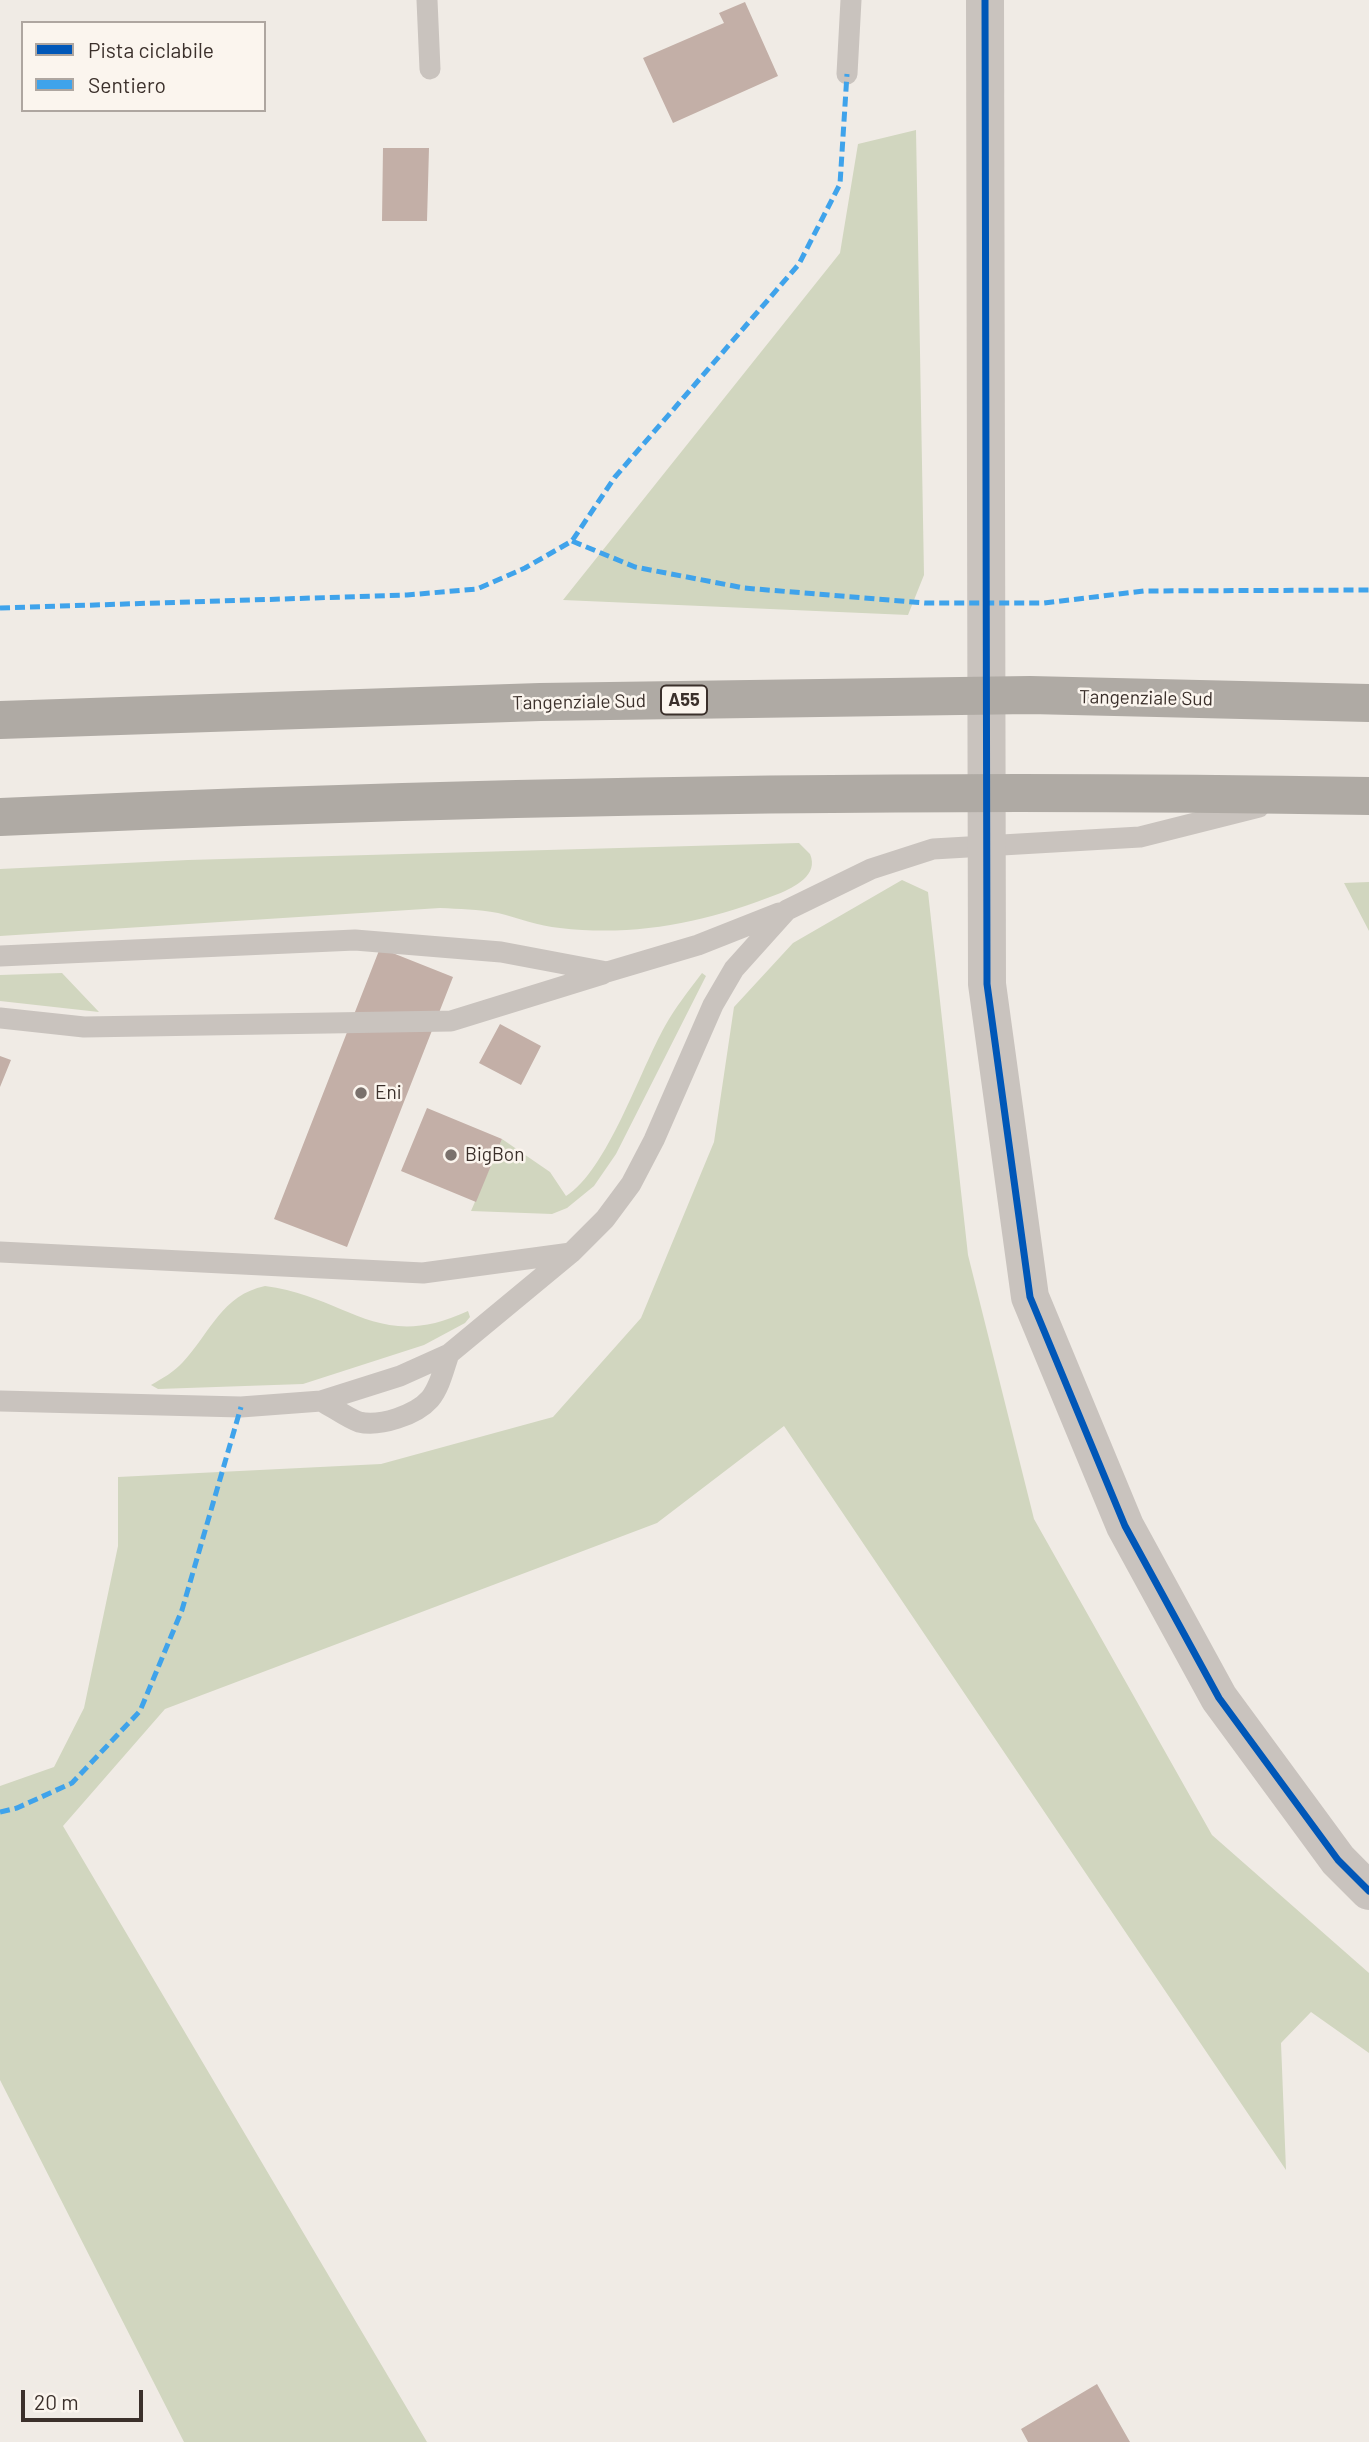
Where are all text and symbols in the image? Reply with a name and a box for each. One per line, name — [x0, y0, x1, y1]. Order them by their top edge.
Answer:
legend — [21, 21, 266, 112]
text: Pista ciclabile — [88, 37, 214, 62]
text: Sentiero — [88, 72, 166, 97]
street label: Tangenziale Sud — [1079, 685, 1213, 711]
road number: A55 — [661, 686, 707, 714]
street label: Tangenziale Sud — [512, 689, 646, 715]
place label: Eni — [375, 1082, 402, 1104]
marker: Eni — [353, 1085, 369, 1101]
place label: BigBon — [465, 1144, 524, 1166]
marker: BigBon — [443, 1147, 459, 1163]
scale bar — [24, 2376, 147, 2420]
text: 20 m — [34, 2389, 79, 2414]

